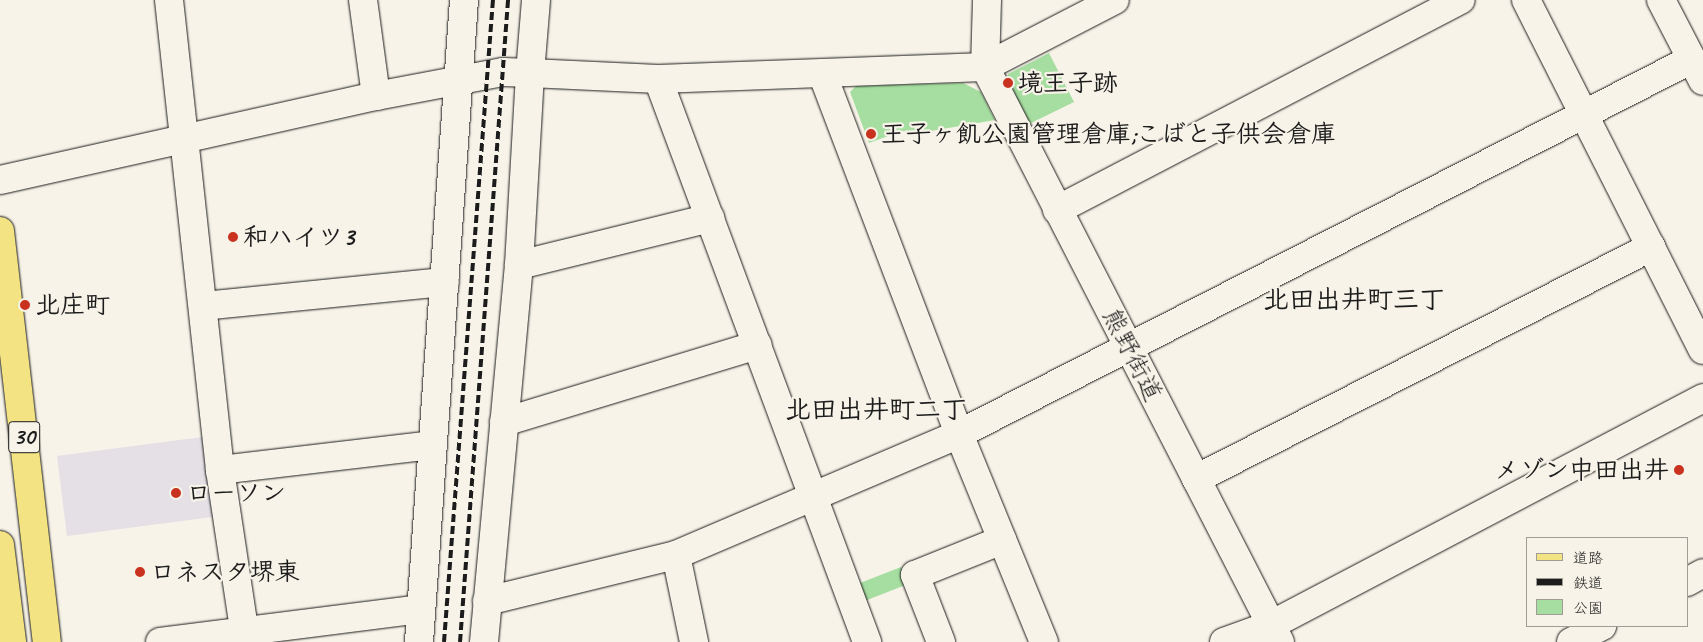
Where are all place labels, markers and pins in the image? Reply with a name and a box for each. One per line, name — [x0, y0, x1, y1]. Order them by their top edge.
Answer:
place label: 境王子跡 — [1018, 68, 1118, 98]
marker: 境王子跡 — [1002, 77, 1014, 89]
place label: 王子ヶ飢公園管理倉庫;こばと子供会倉庫 — [881, 119, 1336, 149]
marker: 王子ヶ飢公園管理倉庫;こばと子供会倉庫 — [865, 128, 877, 140]
place label: 和ハイツ3 — [243, 222, 354, 252]
marker: 和ハイツ3 — [227, 231, 239, 243]
place label: 北庄町 — [35, 290, 110, 320]
marker: 北庄町 — [19, 299, 31, 311]
place label: メゾン中田出井 — [1494, 455, 1669, 485]
marker: メゾン中田出井 — [1673, 464, 1685, 476]
place label: ローソン — [186, 478, 286, 508]
marker: ローソン — [170, 487, 182, 499]
place label: ロネスタ堺東 — [150, 557, 300, 587]
marker: ロネスタ堺東 — [134, 566, 146, 578]

